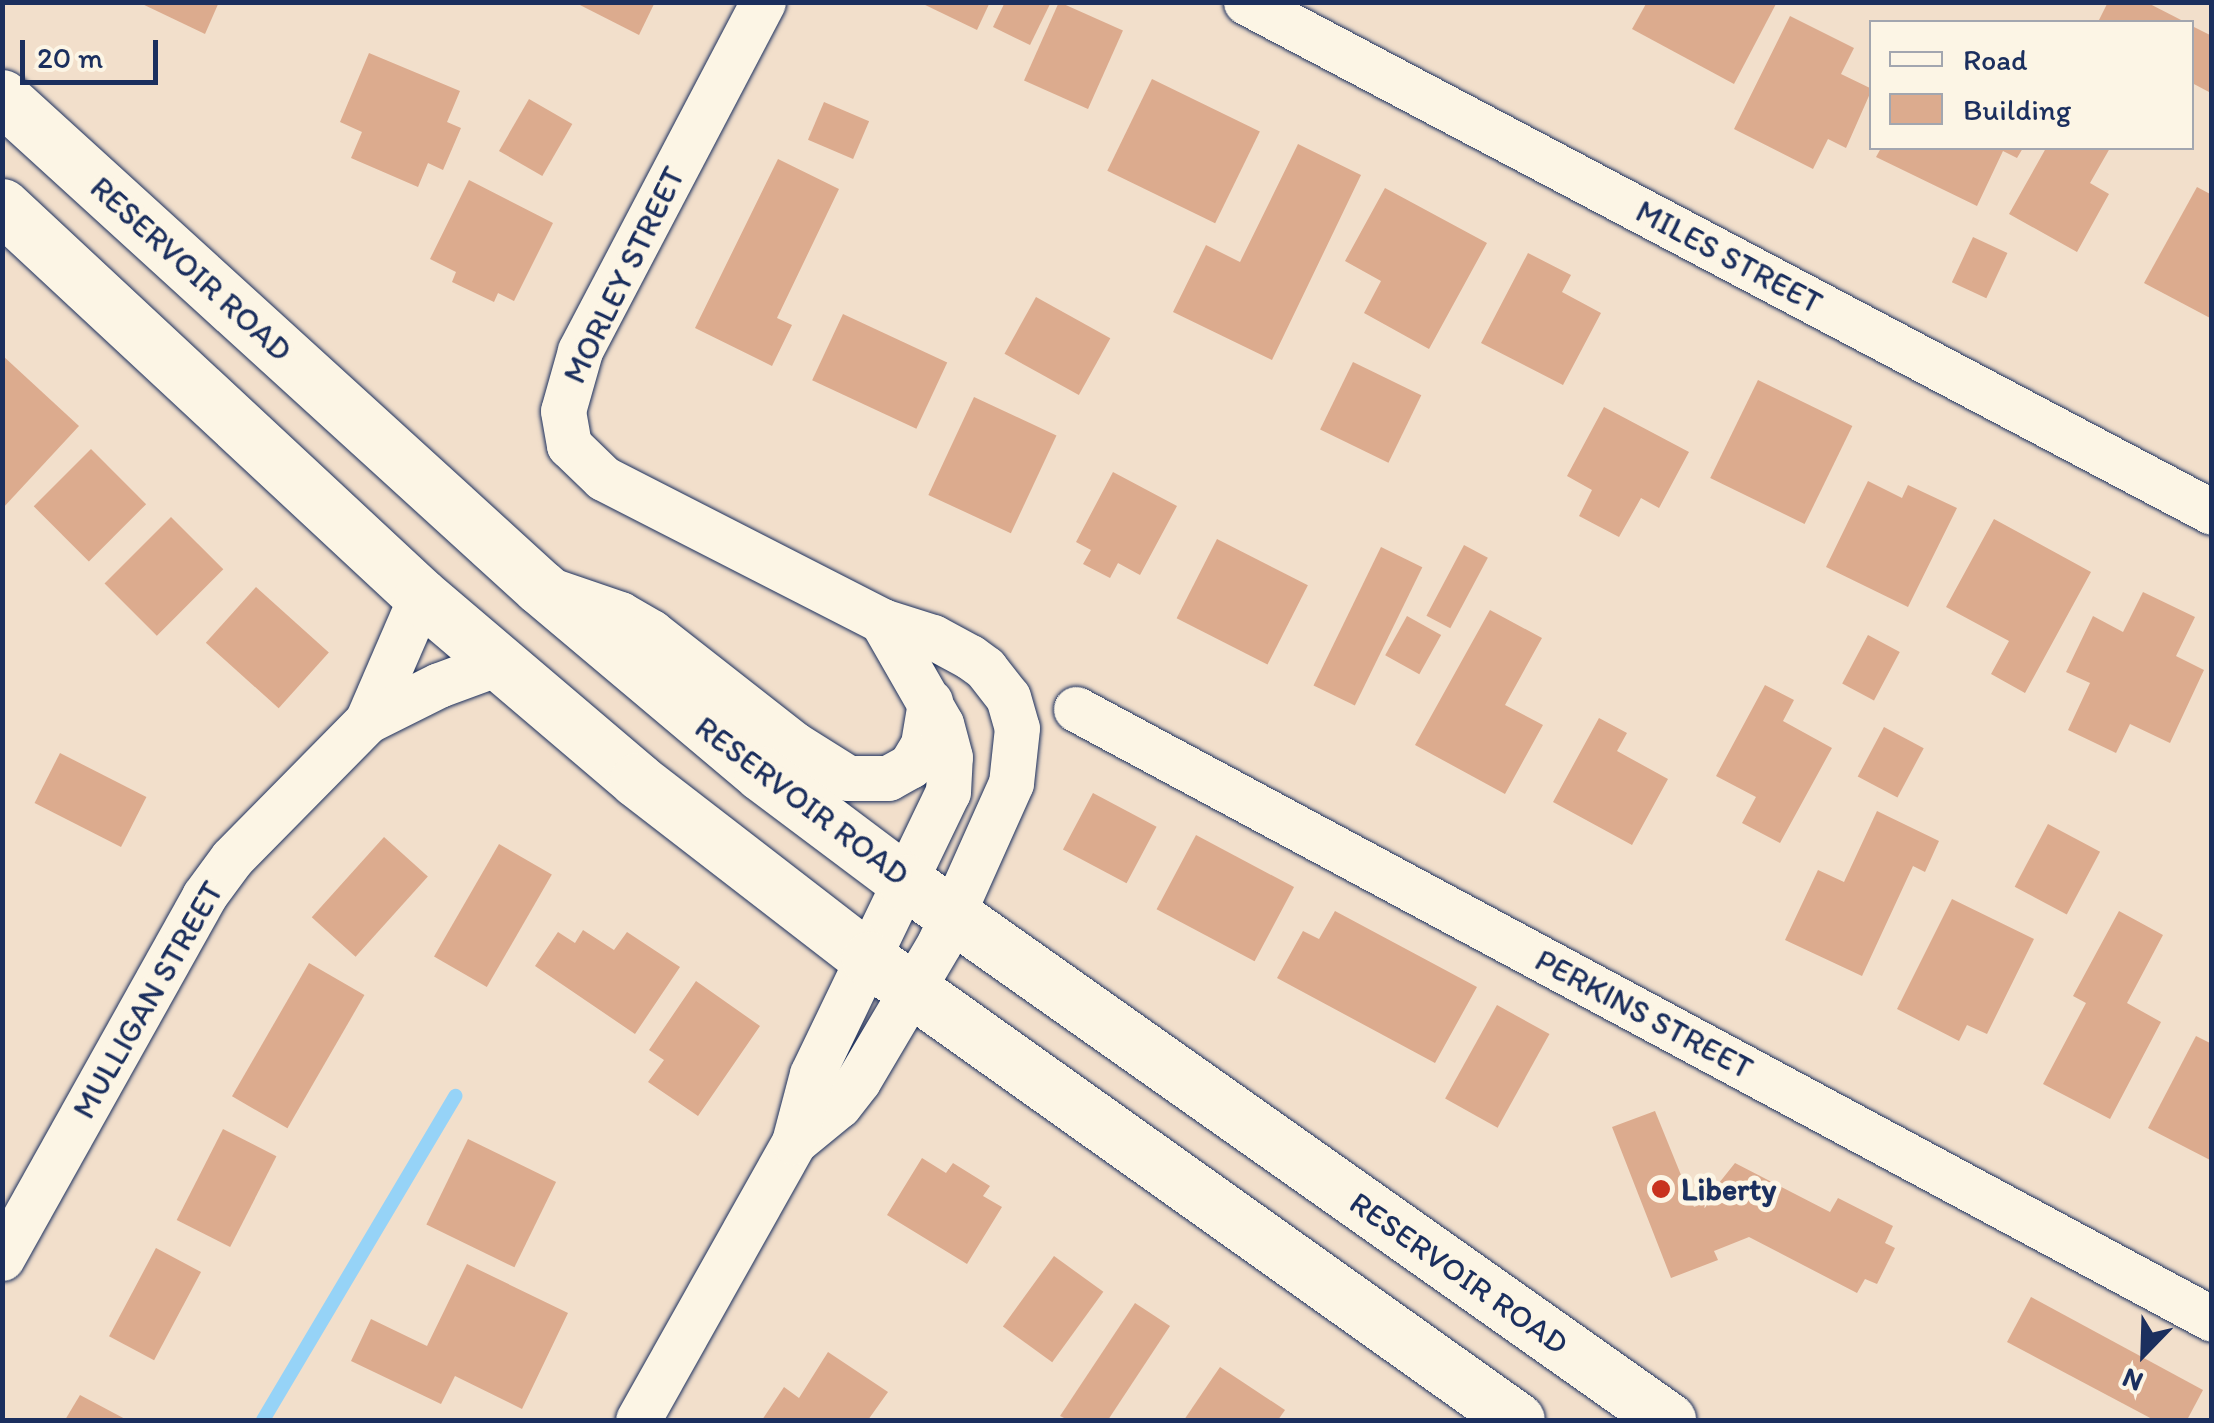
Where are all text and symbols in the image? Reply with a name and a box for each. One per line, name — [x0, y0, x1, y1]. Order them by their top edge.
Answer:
scale bar — [25, 20, 162, 82]
legend — [1869, 20, 2194, 150]
text: 20 m — [37, 39, 103, 76]
text: Road — [1963, 41, 2028, 78]
text: Building — [1963, 91, 2071, 128]
street label: MORLEY STREET — [555, 160, 693, 390]
street label: RESERVOIR ROAD — [83, 169, 299, 369]
street label: MILES STREET — [1629, 192, 1829, 322]
street label: RESERVOIR ROAD — [688, 708, 916, 894]
street label: MULLIGAN STREET — [64, 875, 232, 1125]
street label: PERKINS STREET — [1529, 941, 1759, 1087]
place label: Liberty — [1681, 1170, 1776, 1208]
marker: Liberty — [1650, 1178, 1672, 1200]
street label: RESERVOIR ROAD — [1343, 1184, 1575, 1362]
north arrow — [2094, 1303, 2194, 1403]
text: N — [2117, 1361, 2148, 1400]

